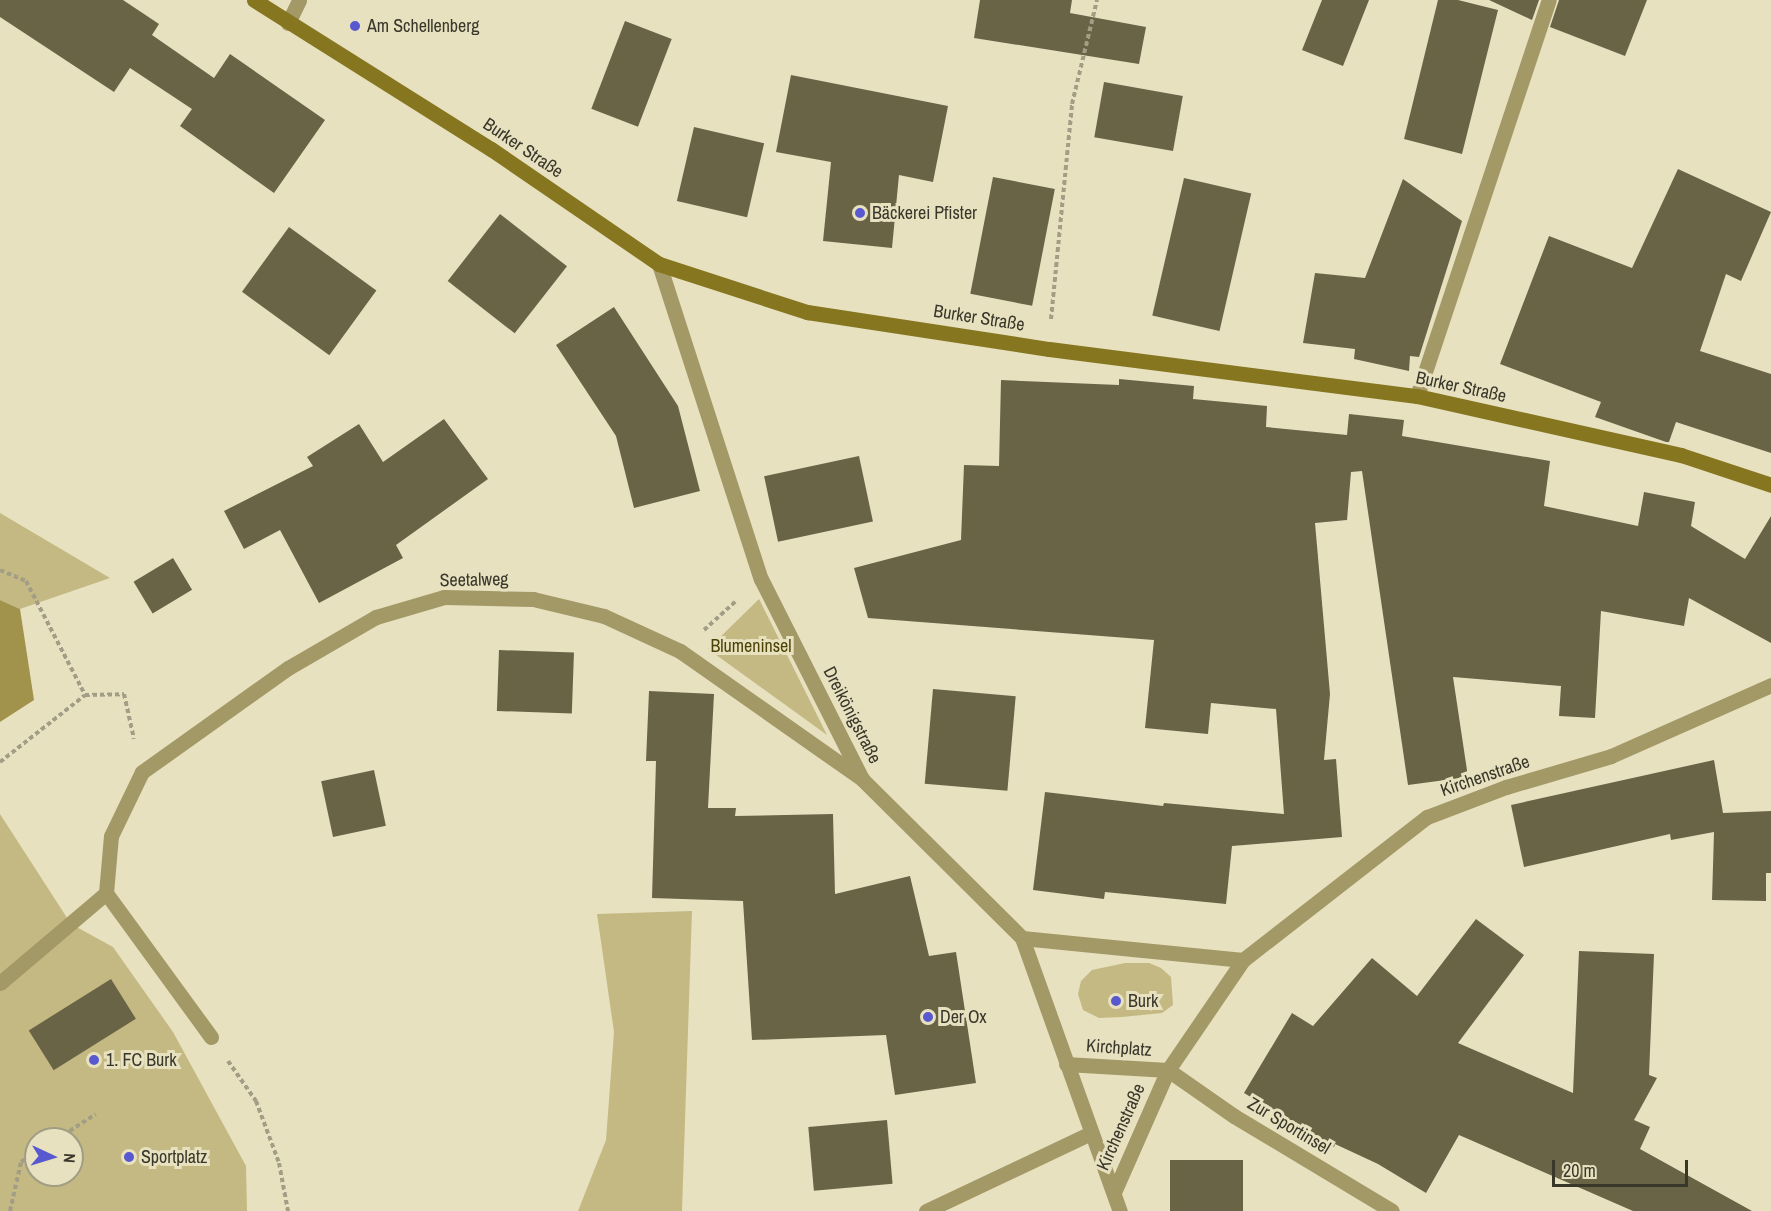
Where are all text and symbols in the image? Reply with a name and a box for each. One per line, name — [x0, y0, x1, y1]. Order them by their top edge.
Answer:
place label: Am Schellenberg — [367, 15, 479, 37]
marker: Am Schellenberg — [348, 19, 362, 33]
street label: Burker Straße — [479, 113, 567, 183]
place label: Bäckerei Pfister — [872, 202, 977, 224]
marker: Bäckerei Pfister — [853, 206, 867, 220]
street label: Burker Straße — [932, 300, 1026, 336]
street label: Burker Straße — [1414, 367, 1508, 407]
street label: Seetalweg — [439, 569, 509, 591]
park label: Blumeninsel — [710, 635, 792, 657]
street label: Dreikönigstraße — [818, 663, 886, 767]
street label: Kirchenstraße — [1438, 751, 1532, 801]
place label: Burk — [1128, 990, 1158, 1012]
marker: Burk — [1109, 994, 1123, 1008]
place label: Der Ox — [940, 1006, 987, 1028]
marker: Der Ox — [921, 1010, 935, 1024]
street label: Kirchplatz — [1086, 1035, 1152, 1061]
place label: 1. FC Burk — [106, 1049, 177, 1071]
marker: 1. FC Burk — [87, 1053, 101, 1067]
street label: Kirchenstraße — [1092, 1080, 1150, 1174]
street label: Zur Sportinsel — [1244, 1093, 1334, 1159]
north arrow — [24, 1127, 84, 1187]
place label: Sportplatz — [141, 1146, 207, 1168]
scale bar — [1555, 1148, 1692, 1186]
marker: Sportplatz — [122, 1150, 136, 1164]
text: N — [59, 1153, 81, 1164]
text: 20 m — [1563, 1158, 1596, 1183]

